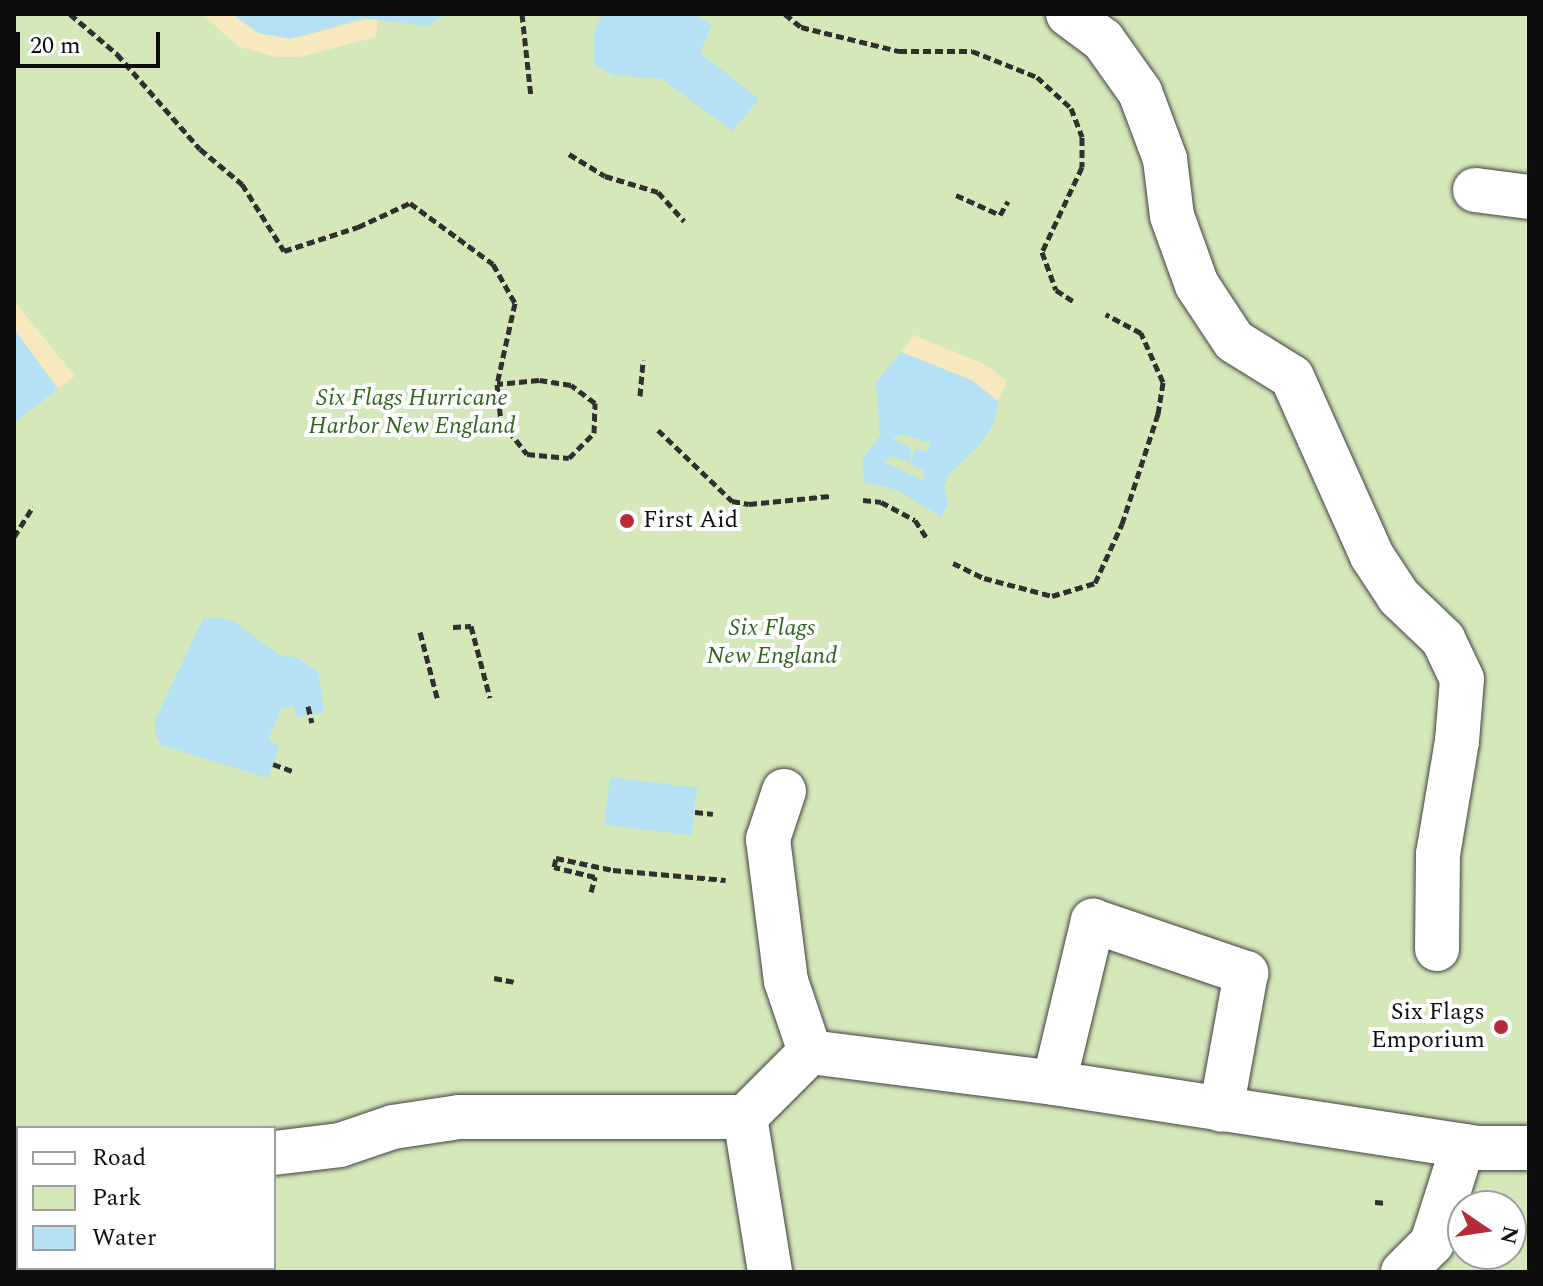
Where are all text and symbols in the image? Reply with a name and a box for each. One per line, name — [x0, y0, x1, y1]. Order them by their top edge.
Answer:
scale bar — [20, 16, 164, 66]
text: 20 m — [30, 28, 81, 64]
park label: Six Flags Hurricane Harbor New England — [308, 385, 516, 441]
place label: First Aid — [643, 507, 738, 535]
marker: First Aid — [618, 512, 636, 530]
park label: Six Flags New England — [707, 615, 837, 671]
place label: Six Flags Emporium — [1371, 999, 1485, 1055]
marker: Six Flags Emporium — [1492, 1018, 1510, 1036]
legend — [16, 1126, 276, 1270]
text: Road — [92, 1140, 146, 1176]
text: Park — [92, 1180, 142, 1216]
north arrow — [1447, 1190, 1527, 1270]
text: Water — [92, 1220, 156, 1256]
text: N — [1491, 1223, 1527, 1248]

